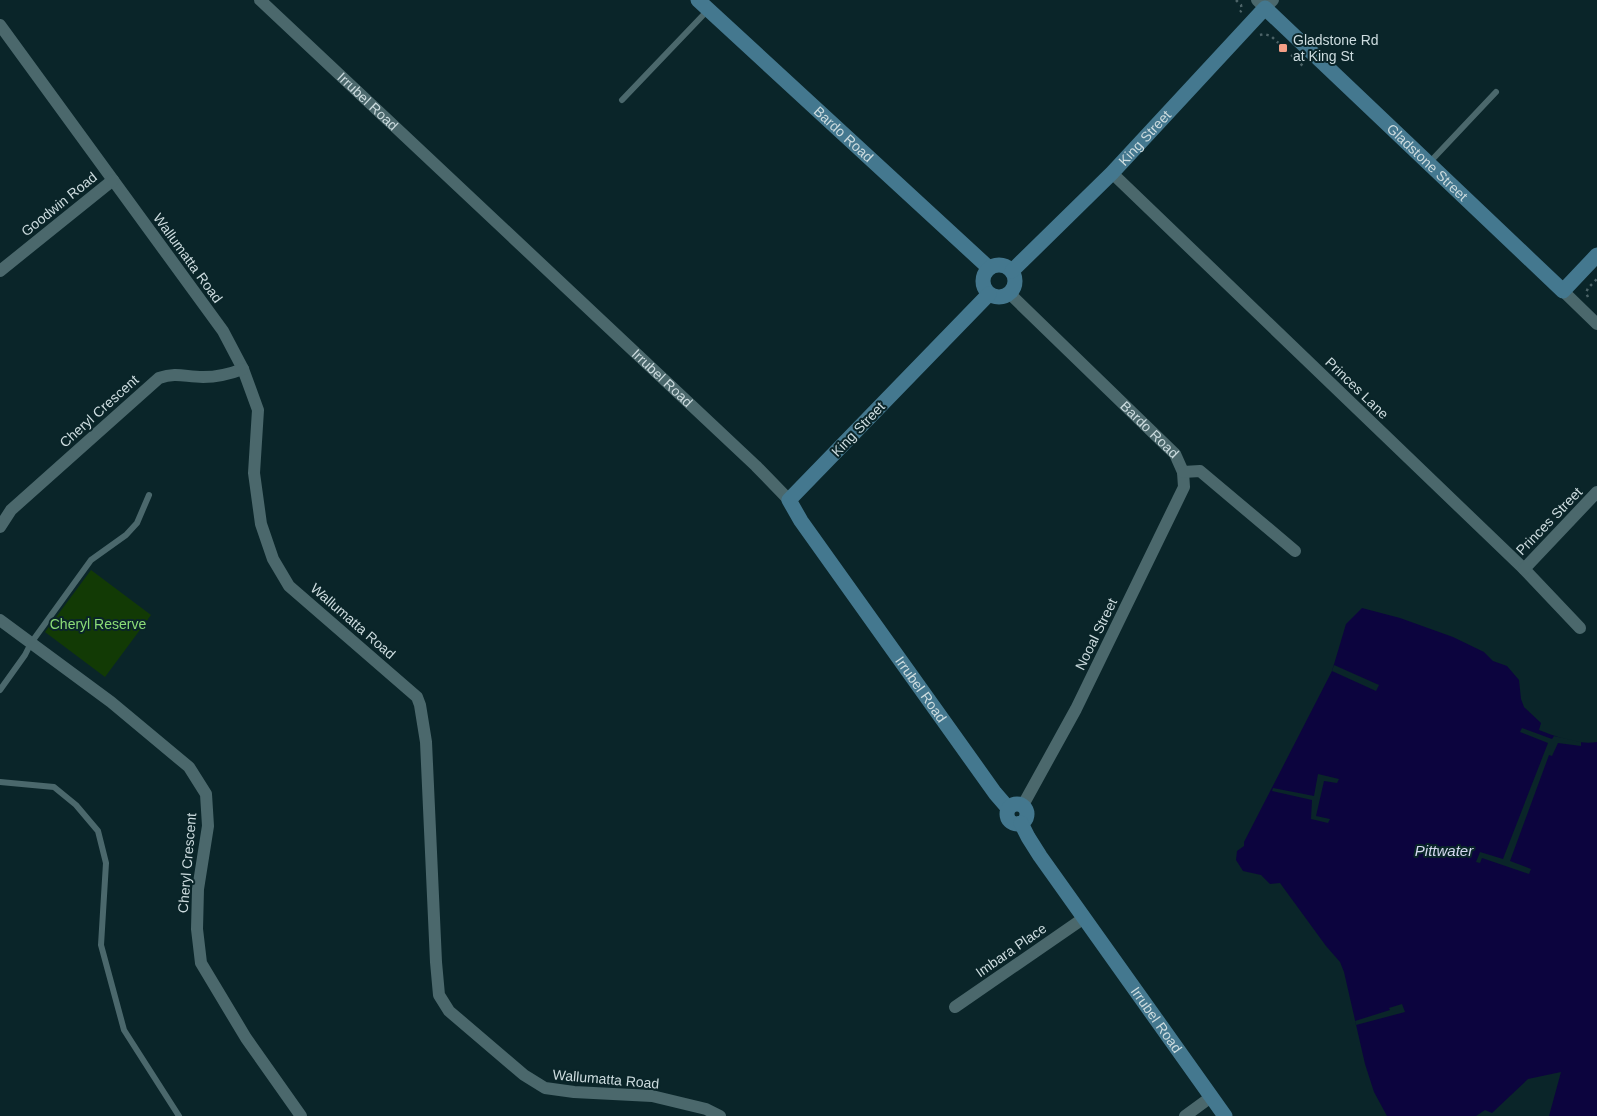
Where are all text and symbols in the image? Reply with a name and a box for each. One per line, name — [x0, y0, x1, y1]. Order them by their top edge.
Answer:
place label: Gladstone Rd at King St — [1293, 32, 1379, 64]
marker: Gladstone Rd at King St — [1277, 42, 1289, 54]
street label: Irrubel Road — [334, 69, 401, 134]
street label: Bardo Road — [811, 103, 877, 165]
street label: King Street — [1115, 107, 1174, 169]
street label: Gladstone Street — [1384, 120, 1471, 204]
street label: Goodwin Road — [18, 169, 100, 239]
street label: Wallumatta Road — [150, 210, 226, 306]
street label: Irrubel Road — [629, 346, 696, 410]
street label: Princes Lane — [1322, 354, 1392, 422]
street label: Cheryl Crescent — [56, 371, 142, 451]
street label: King Street — [828, 398, 888, 459]
street label: Bardo Road — [1117, 398, 1182, 461]
street label: Princes Street — [1513, 484, 1585, 558]
street label: Wallumatta Road — [307, 580, 399, 662]
street label: Nooal Street — [1072, 595, 1120, 672]
park label: Cheryl Reserve — [50, 616, 146, 632]
street label: Irrubel Road — [892, 653, 950, 725]
street label: Cheryl Crescent — [175, 812, 199, 914]
water label: Pittwater — [1415, 842, 1474, 859]
street label: Imbara Place — [973, 920, 1050, 980]
street label: Irrubel Road — [1128, 984, 1185, 1056]
street label: Wallumatta Road — [552, 1066, 660, 1092]

